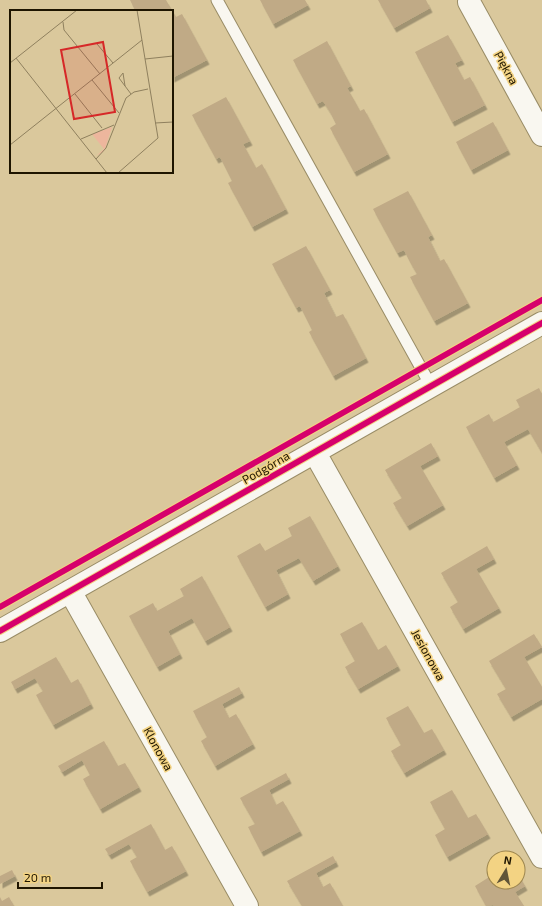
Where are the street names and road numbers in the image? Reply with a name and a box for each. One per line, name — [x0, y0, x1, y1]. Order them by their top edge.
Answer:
street label: Piękna — [492, 48, 522, 87]
street label: Podgórna — [239, 448, 292, 486]
street label: Jesionowa — [409, 626, 449, 683]
street label: Klonowa — [141, 724, 177, 773]

